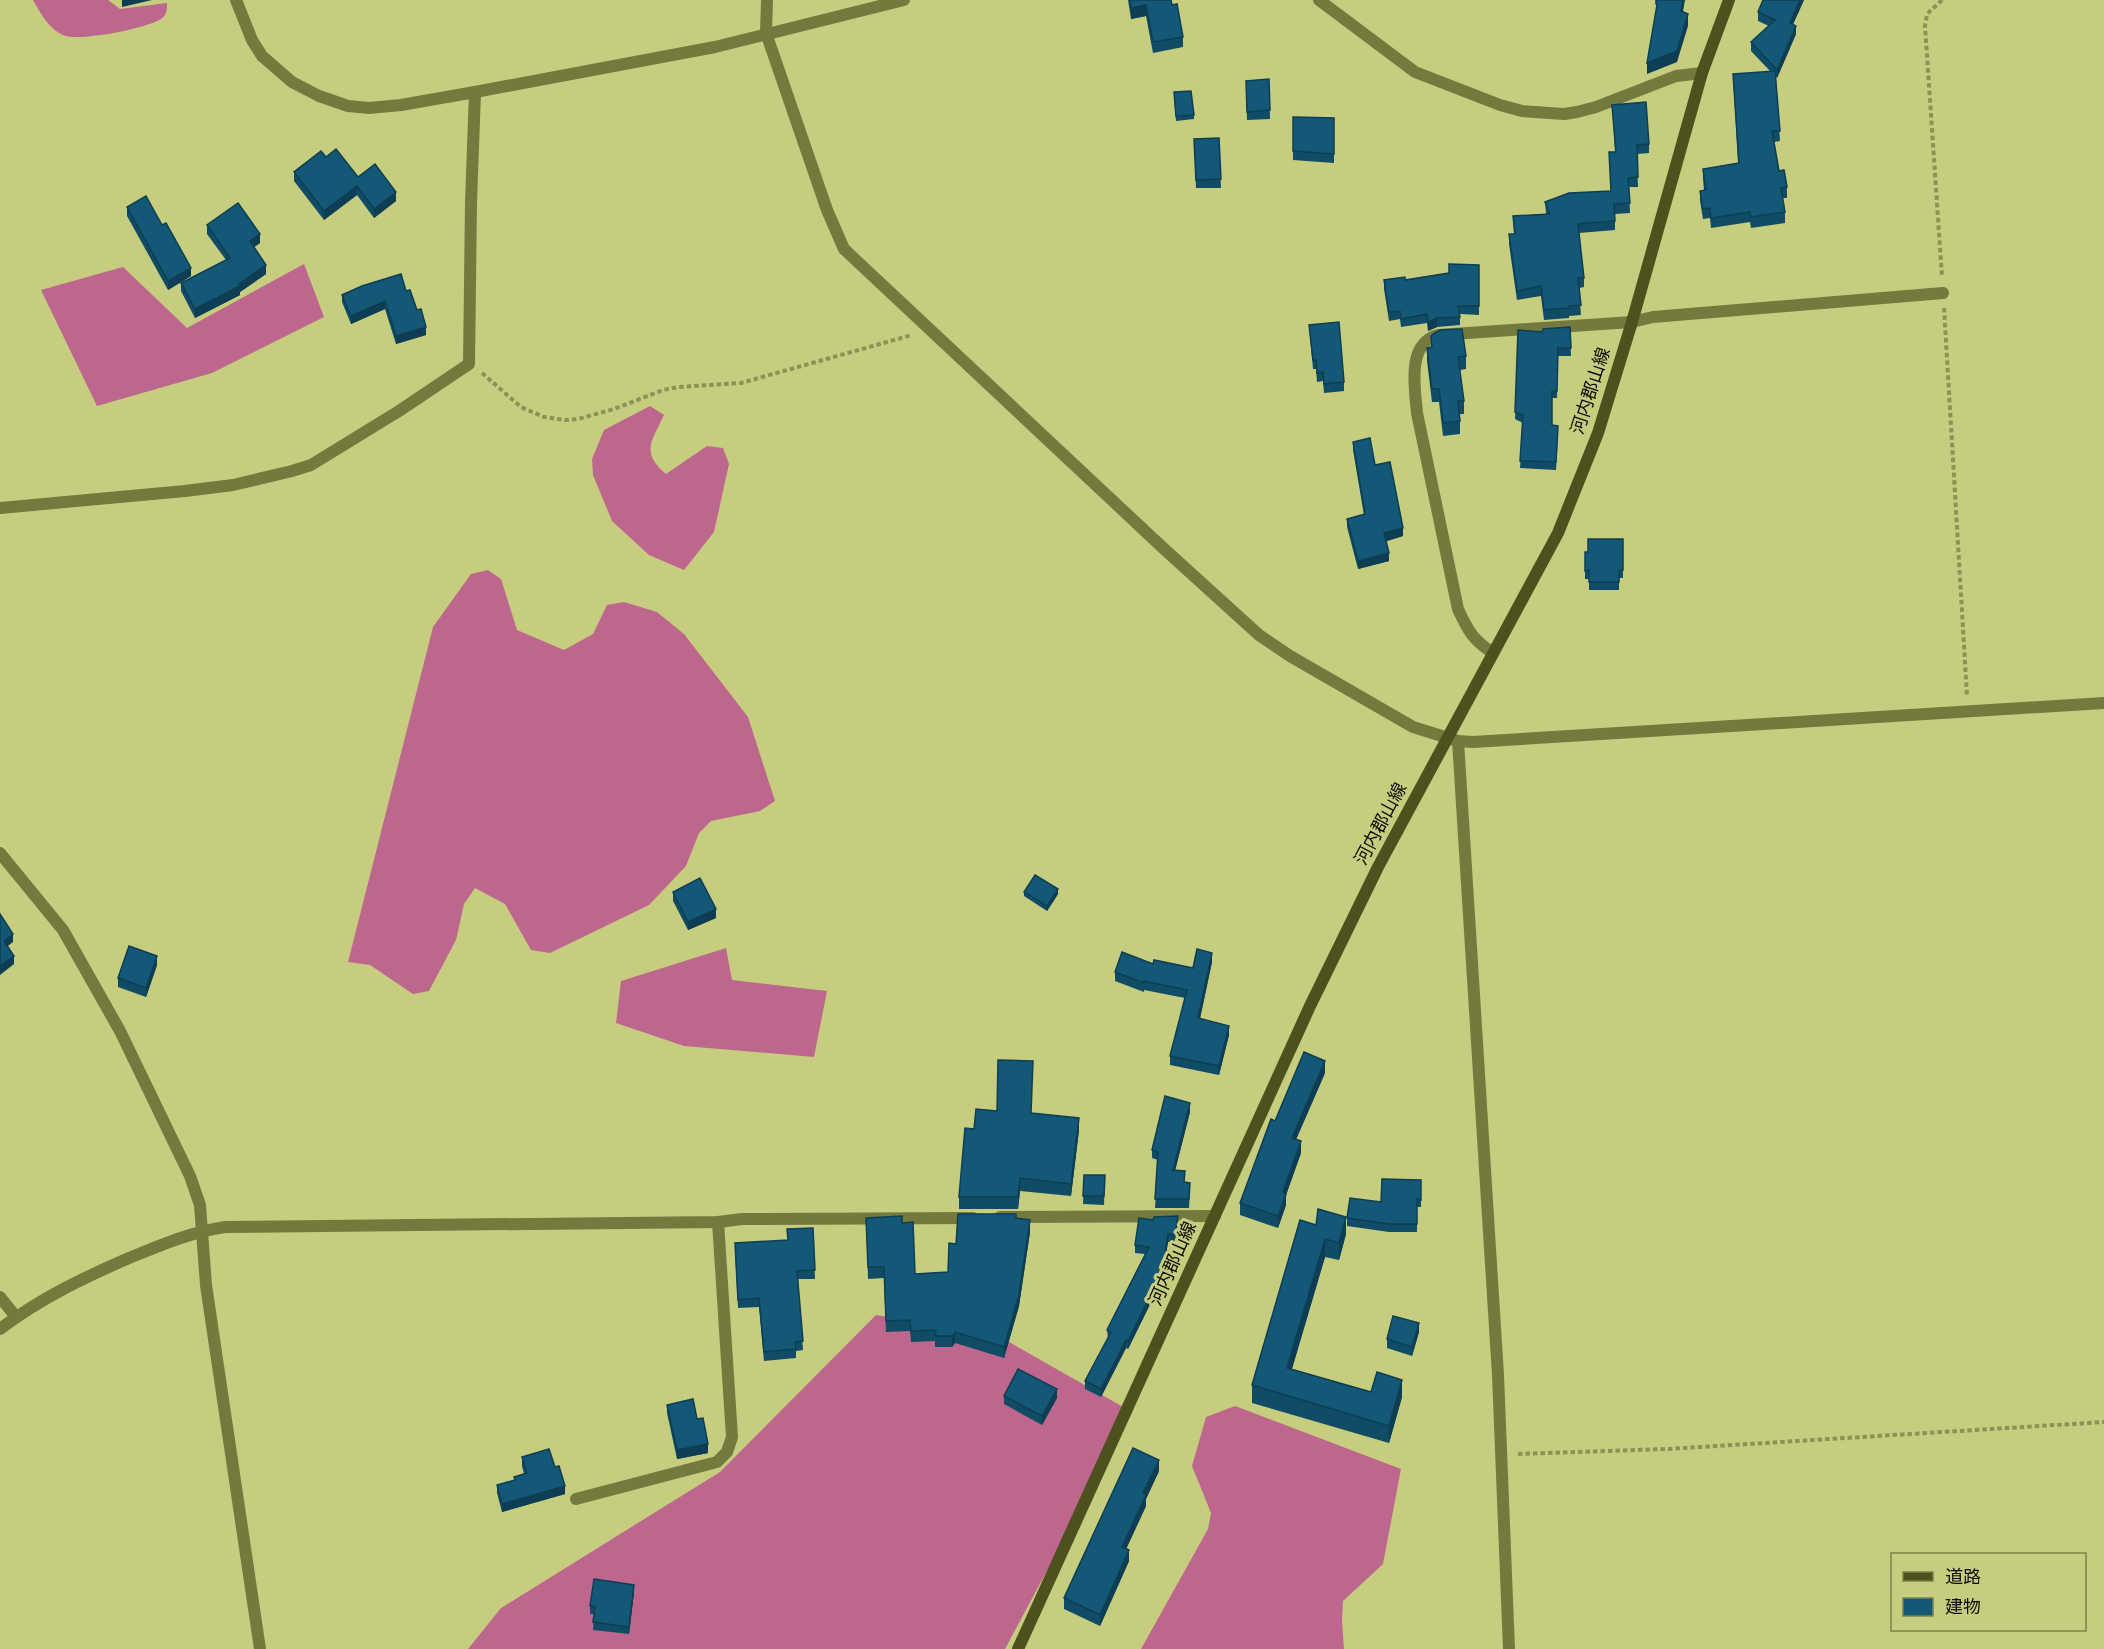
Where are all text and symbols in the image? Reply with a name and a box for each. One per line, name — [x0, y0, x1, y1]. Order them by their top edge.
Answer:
street label: 河内郡山線 — [1565, 344, 1617, 438]
street label: 河内郡山線 — [1349, 778, 1413, 870]
street label: 河内郡山線 — [1143, 1218, 1203, 1310]
legend — [1891, 1553, 2086, 1631]
text: 道路 — [1945, 1565, 1981, 1590]
text: 建物 — [1945, 1595, 1981, 1620]

